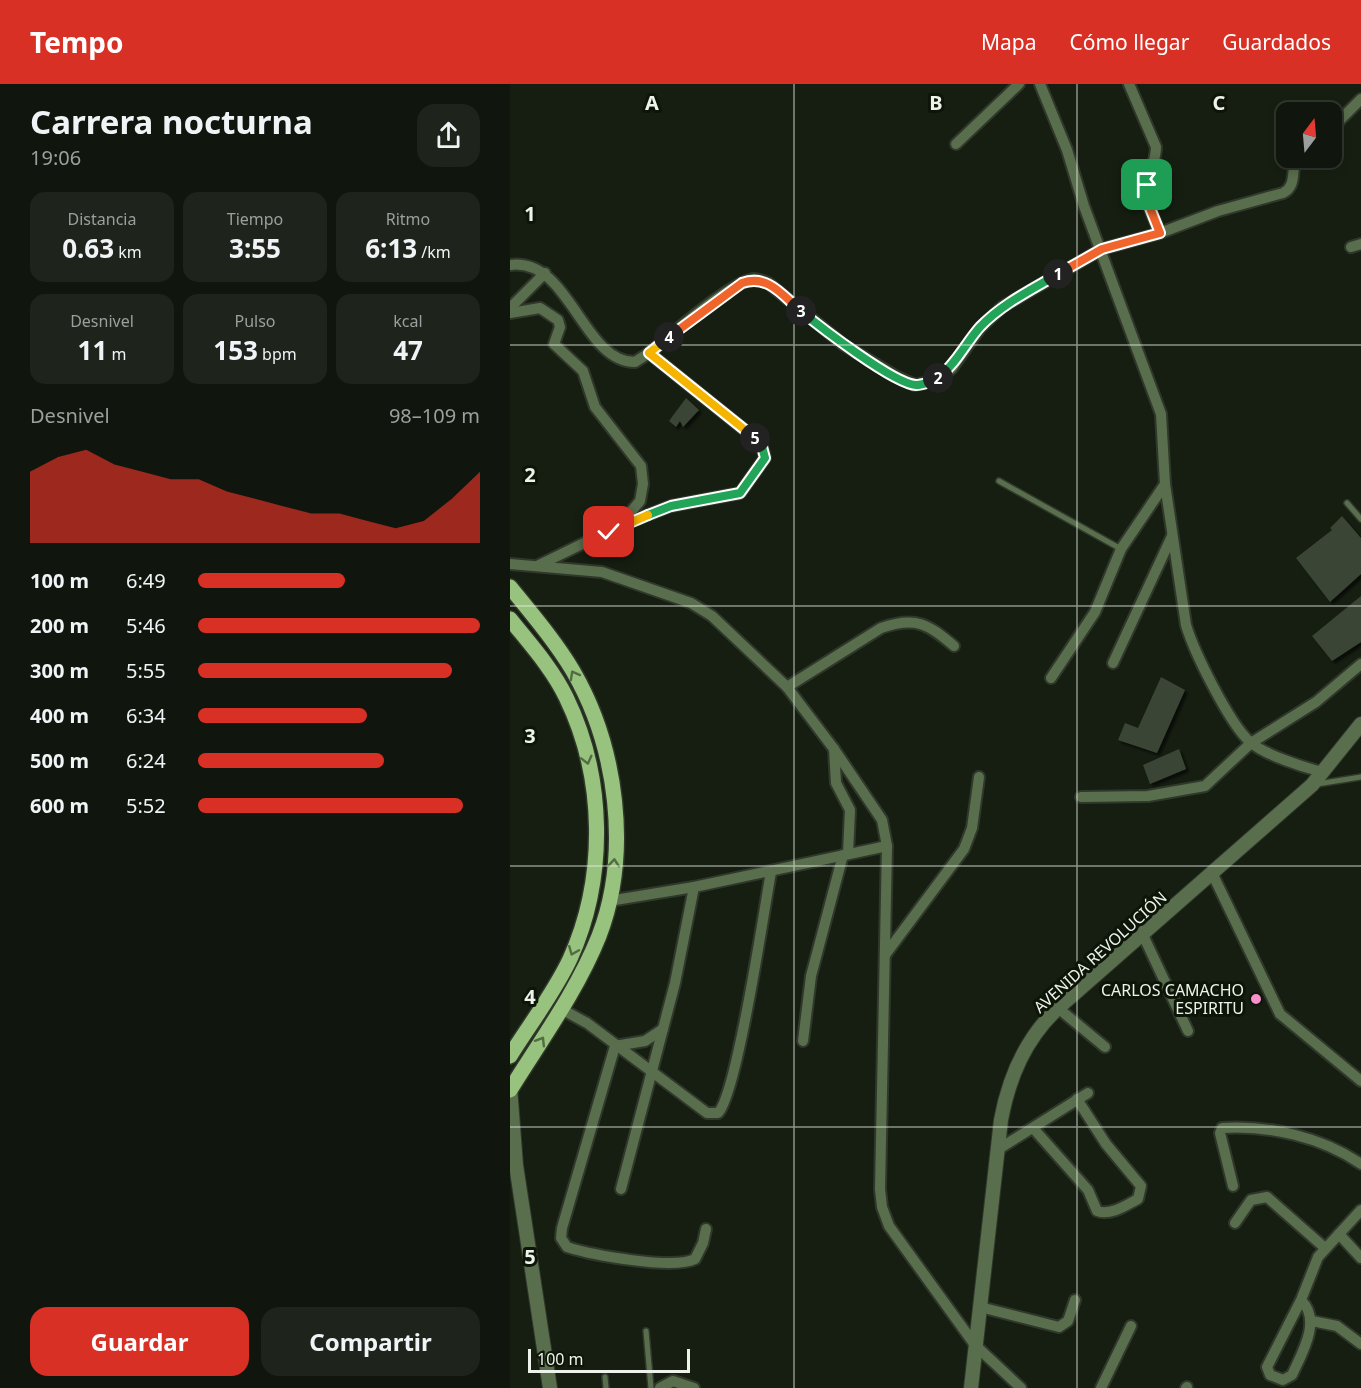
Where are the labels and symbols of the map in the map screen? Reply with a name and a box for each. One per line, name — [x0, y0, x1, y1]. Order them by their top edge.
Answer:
text: A — [645, 89, 659, 116]
text: B — [929, 89, 943, 116]
text: C — [1213, 89, 1226, 116]
north arrow — [1276, 102, 1342, 168]
pin — [1121, 159, 1172, 210]
text: 1 — [524, 200, 536, 227]
pin: 1 — [1043, 259, 1073, 289]
pin: 3 — [786, 296, 816, 326]
pin: 4 — [654, 322, 684, 352]
pin: 2 — [923, 363, 953, 393]
pin: 5 — [740, 423, 770, 453]
text: 2 — [524, 461, 536, 488]
pin — [583, 506, 634, 557]
one-way arrow — [570, 671, 581, 681]
text: 3 — [524, 722, 536, 749]
one-way arrow — [580, 755, 593, 765]
one-way arrow — [607, 858, 620, 867]
street label: AVENIDA REVOLUCIÓN — [1029, 886, 1171, 1018]
one-way arrow — [568, 945, 580, 956]
place label: CARLOS CAMACHO ESPIRITU — [1101, 979, 1244, 1019]
text: 4 — [524, 983, 536, 1010]
marker: CARLOS CAMACHO ESPIRITU — [1249, 992, 1263, 1006]
one-way arrow — [534, 1037, 545, 1048]
text: 5 — [524, 1243, 536, 1270]
scale bar — [528, 1346, 690, 1374]

